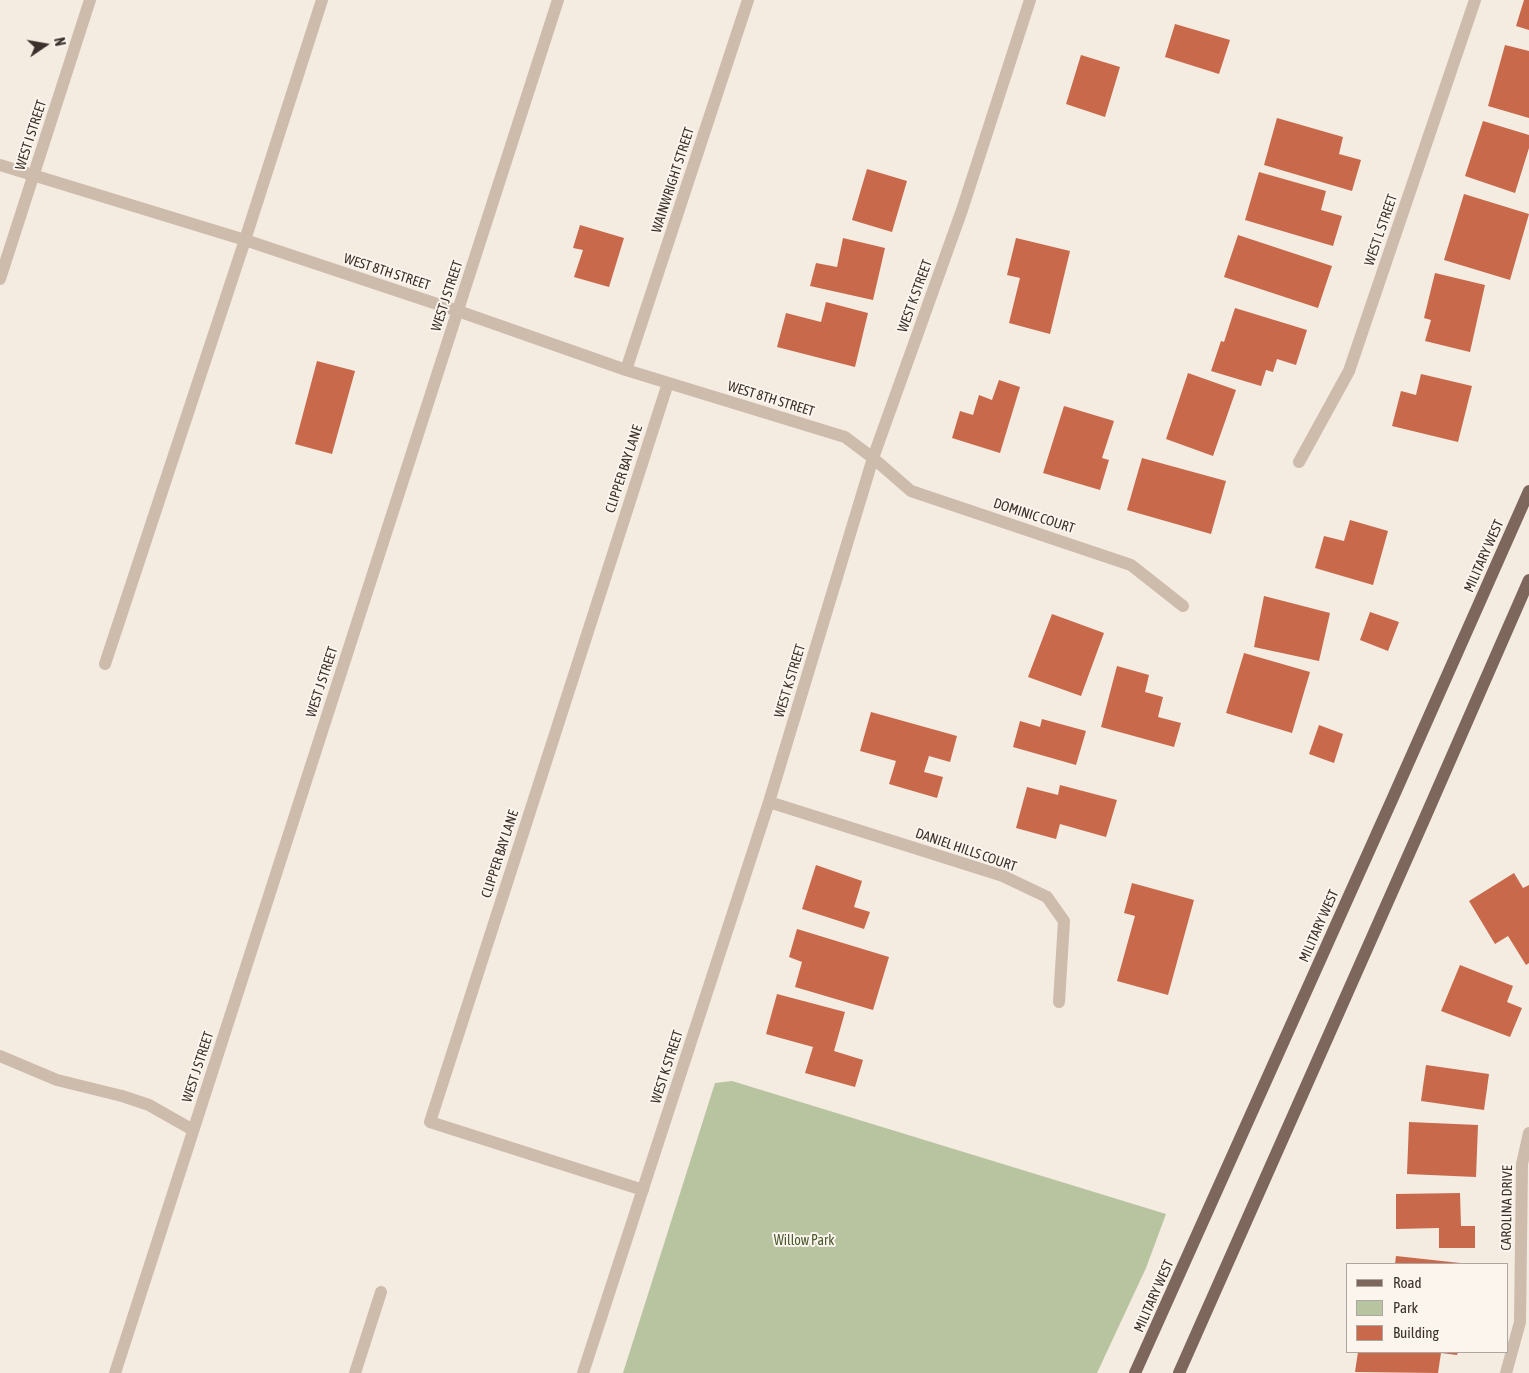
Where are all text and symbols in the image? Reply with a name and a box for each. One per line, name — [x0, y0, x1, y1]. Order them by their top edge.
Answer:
north arrow — [20, 20, 70, 70]
text: N — [51, 36, 68, 48]
street label: WEST I STREET — [12, 98, 50, 172]
street label: WAINWRIGHT STREET — [648, 125, 698, 235]
street label: WEST L STREET — [1361, 192, 1401, 268]
street label: WEST 8TH STREET — [342, 250, 432, 294]
street label: WEST K STREET — [894, 257, 936, 335]
street label: WEST J STREET — [428, 258, 466, 334]
street label: WEST 8TH STREET — [726, 378, 816, 420]
street label: CLIPPER BAY LANE — [602, 423, 646, 515]
street label: DOMINIC COURT — [991, 495, 1077, 537]
street label: MILITARY WEST — [1461, 517, 1507, 595]
street label: WEST K STREET — [771, 642, 809, 720]
street label: WEST J STREET — [303, 644, 341, 720]
street label: CLIPPER BAY LANE — [478, 808, 522, 900]
street label: DANIEL HILLS COURT — [913, 825, 1019, 875]
street label: MILITARY WEST — [1296, 887, 1342, 965]
street label: WEST K STREET — [647, 1028, 687, 1106]
street label: WEST J STREET — [179, 1029, 217, 1105]
street label: CAROLINA DRIVE — [1498, 1165, 1516, 1251]
park label: Willow Park — [774, 1233, 834, 1249]
street label: MILITARY WEST — [1131, 1257, 1177, 1335]
legend — [1346, 1263, 1509, 1353]
text: Road — [1393, 1274, 1422, 1291]
text: Park — [1393, 1299, 1418, 1316]
text: Building — [1393, 1324, 1439, 1341]

